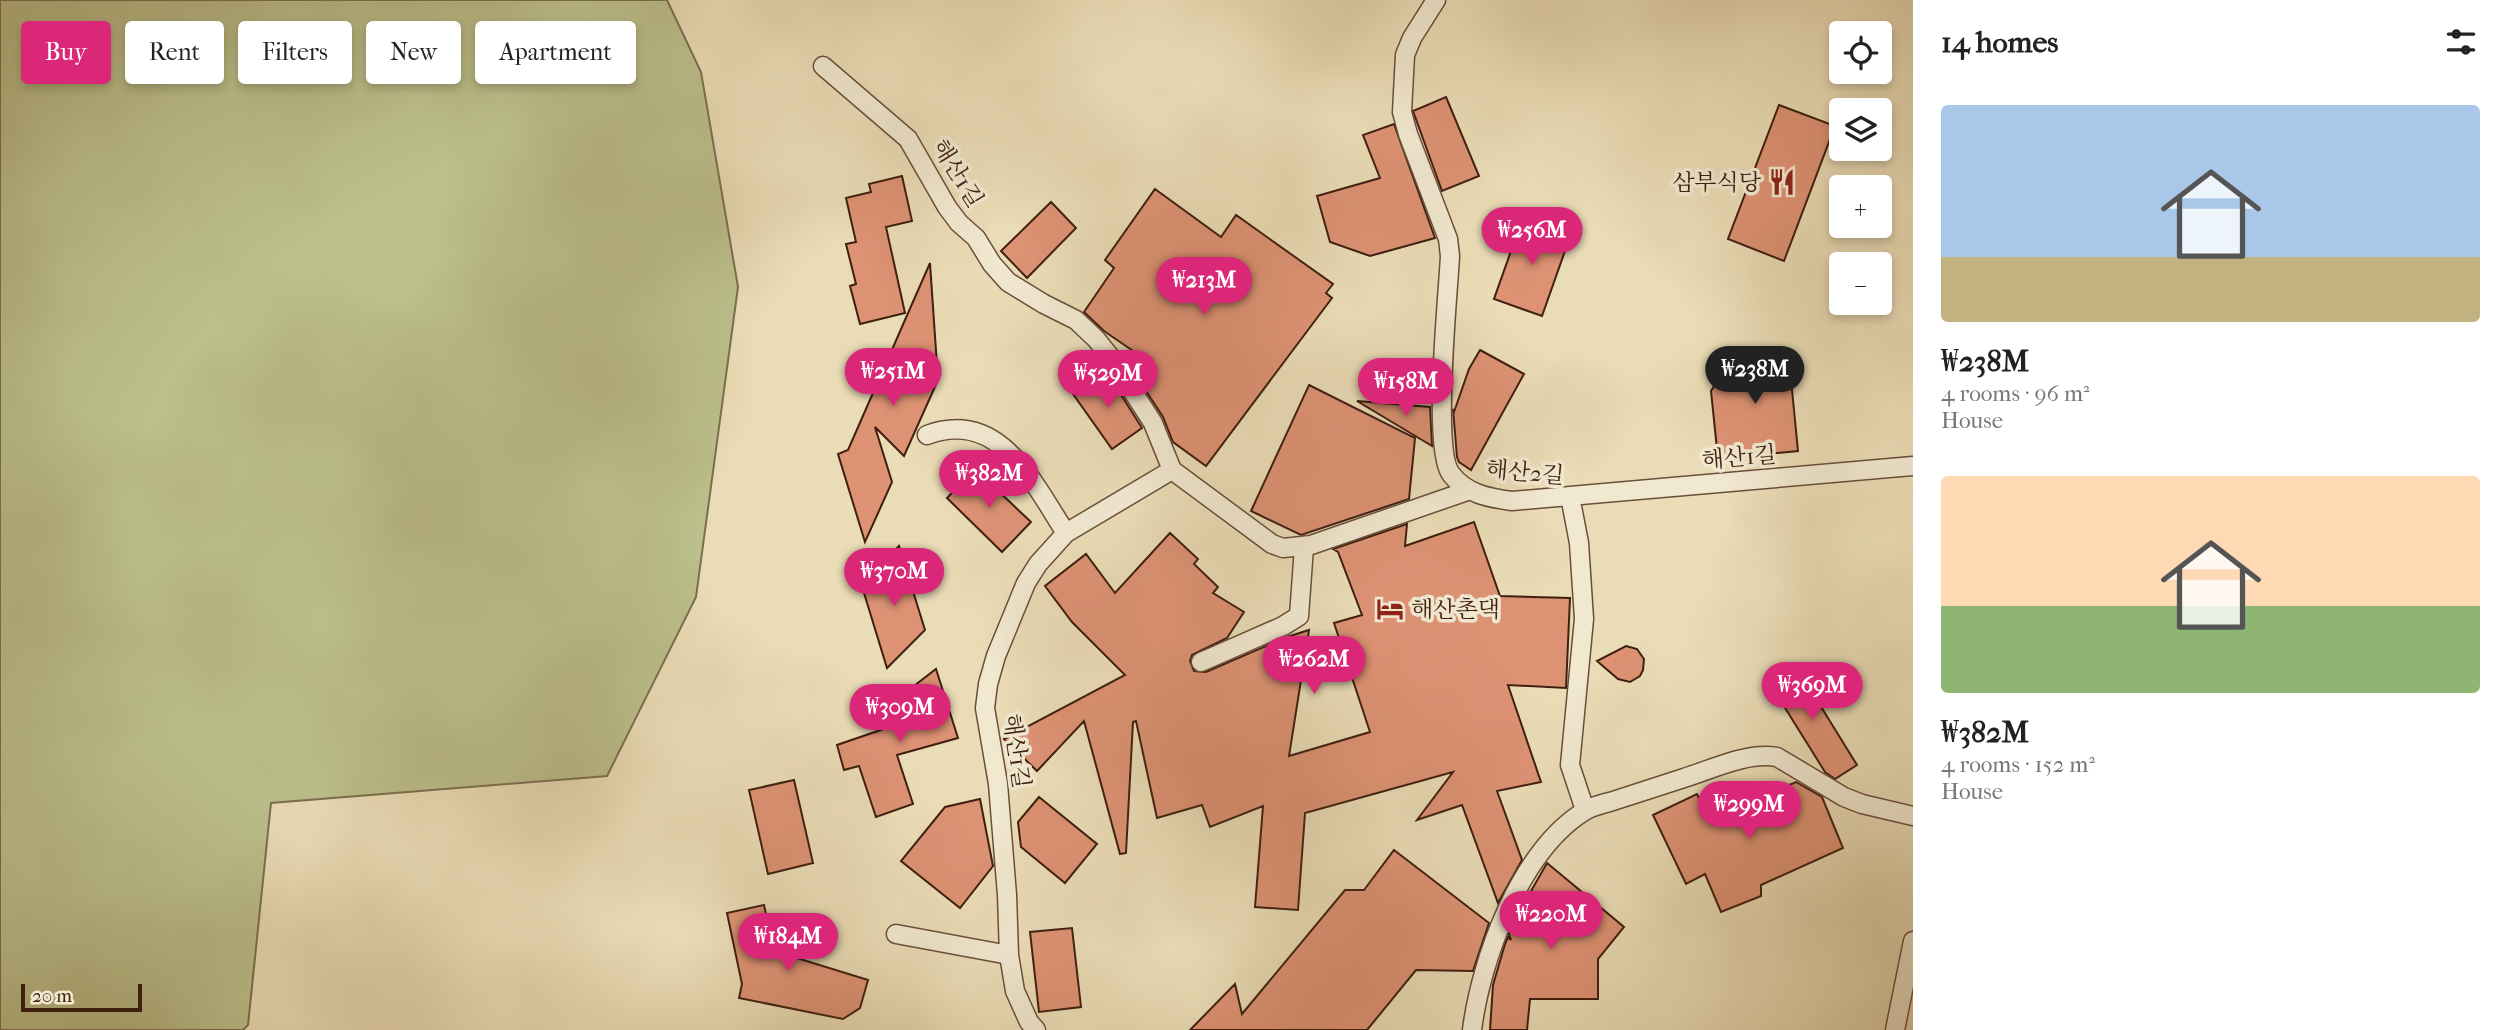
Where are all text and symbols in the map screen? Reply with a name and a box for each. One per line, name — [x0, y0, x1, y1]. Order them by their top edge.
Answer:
chip: Buy — [21, 21, 111, 84]
chip: Rent — [125, 21, 224, 84]
chip: Filters — [238, 21, 352, 84]
chip: New — [366, 21, 461, 84]
chip: Apartment — [475, 21, 636, 84]
map controls — [1829, 21, 1892, 315]
button: locate — [1829, 21, 1892, 84]
icon: filters — [2442, 23, 2480, 61]
text: 14 homes — [1941, 25, 2058, 60]
button: layers — [1829, 98, 1892, 161]
street label: 해산1길 — [926, 134, 989, 212]
icon: home — [2148, 151, 2274, 277]
restaurant icon: 삼부식당 — [1767, 167, 1797, 197]
place label: 삼부식당 — [1672, 169, 1762, 196]
button: + — [1829, 175, 1892, 238]
pin: ₩256M — [1483, 208, 1581, 267]
text: ₩256M — [1498, 216, 1566, 243]
button: − — [1829, 252, 1892, 315]
pin: ₩213M — [1155, 258, 1253, 317]
text: ₩213M — [1172, 266, 1236, 293]
text: ₩238M — [1941, 344, 2029, 379]
pin: ₩238M — [1706, 346, 1804, 406]
pin: ₩251M — [844, 348, 942, 408]
pin: ₩529M — [1059, 350, 1157, 410]
text: ₩238M — [1721, 355, 1789, 382]
text: ₩251M — [861, 357, 925, 384]
pin: ₩158M — [1357, 358, 1455, 418]
text: ₩529M — [1074, 359, 1142, 386]
text: ₩158M — [1374, 367, 1438, 394]
text: 4 rooms · 96 m² — [1941, 380, 2090, 407]
text: House — [1941, 407, 2003, 434]
street label: 해산1길 — [1701, 441, 1778, 474]
pin: ₩382M — [940, 450, 1038, 510]
street label: 해산2길 — [1485, 456, 1565, 489]
text: ₩382M — [955, 459, 1023, 486]
icon: home — [2148, 522, 2274, 648]
pin: ₩370M — [845, 548, 943, 608]
text: ₩370M — [860, 557, 928, 584]
hotel icon: 해산촌댁 — [1375, 594, 1405, 624]
place label: 해산촌댁 — [1411, 596, 1500, 623]
pin: ₩262M — [1265, 636, 1363, 696]
text: ₩262M — [1279, 645, 1349, 672]
pin: ₩369M — [1763, 662, 1861, 722]
text: ₩369M — [1778, 671, 1846, 698]
pin: ₩309M — [851, 684, 949, 744]
text: ₩309M — [866, 693, 934, 720]
street label: 해산1길 — [998, 712, 1035, 790]
text: ₩382M — [1941, 715, 2029, 750]
text: 4 rooms · 152 m² — [1941, 751, 2095, 778]
text: House — [1941, 778, 2003, 805]
pin: ₩299M — [1700, 782, 1798, 841]
text: ₩299M — [1714, 790, 1784, 817]
pin: ₩220M — [1502, 892, 1600, 951]
text: ₩220M — [1516, 900, 1586, 927]
pin: ₩184M — [739, 914, 837, 973]
text: ₩184M — [754, 922, 822, 949]
scale bar — [21, 981, 142, 1013]
text: 20 m — [32, 985, 72, 1007]

